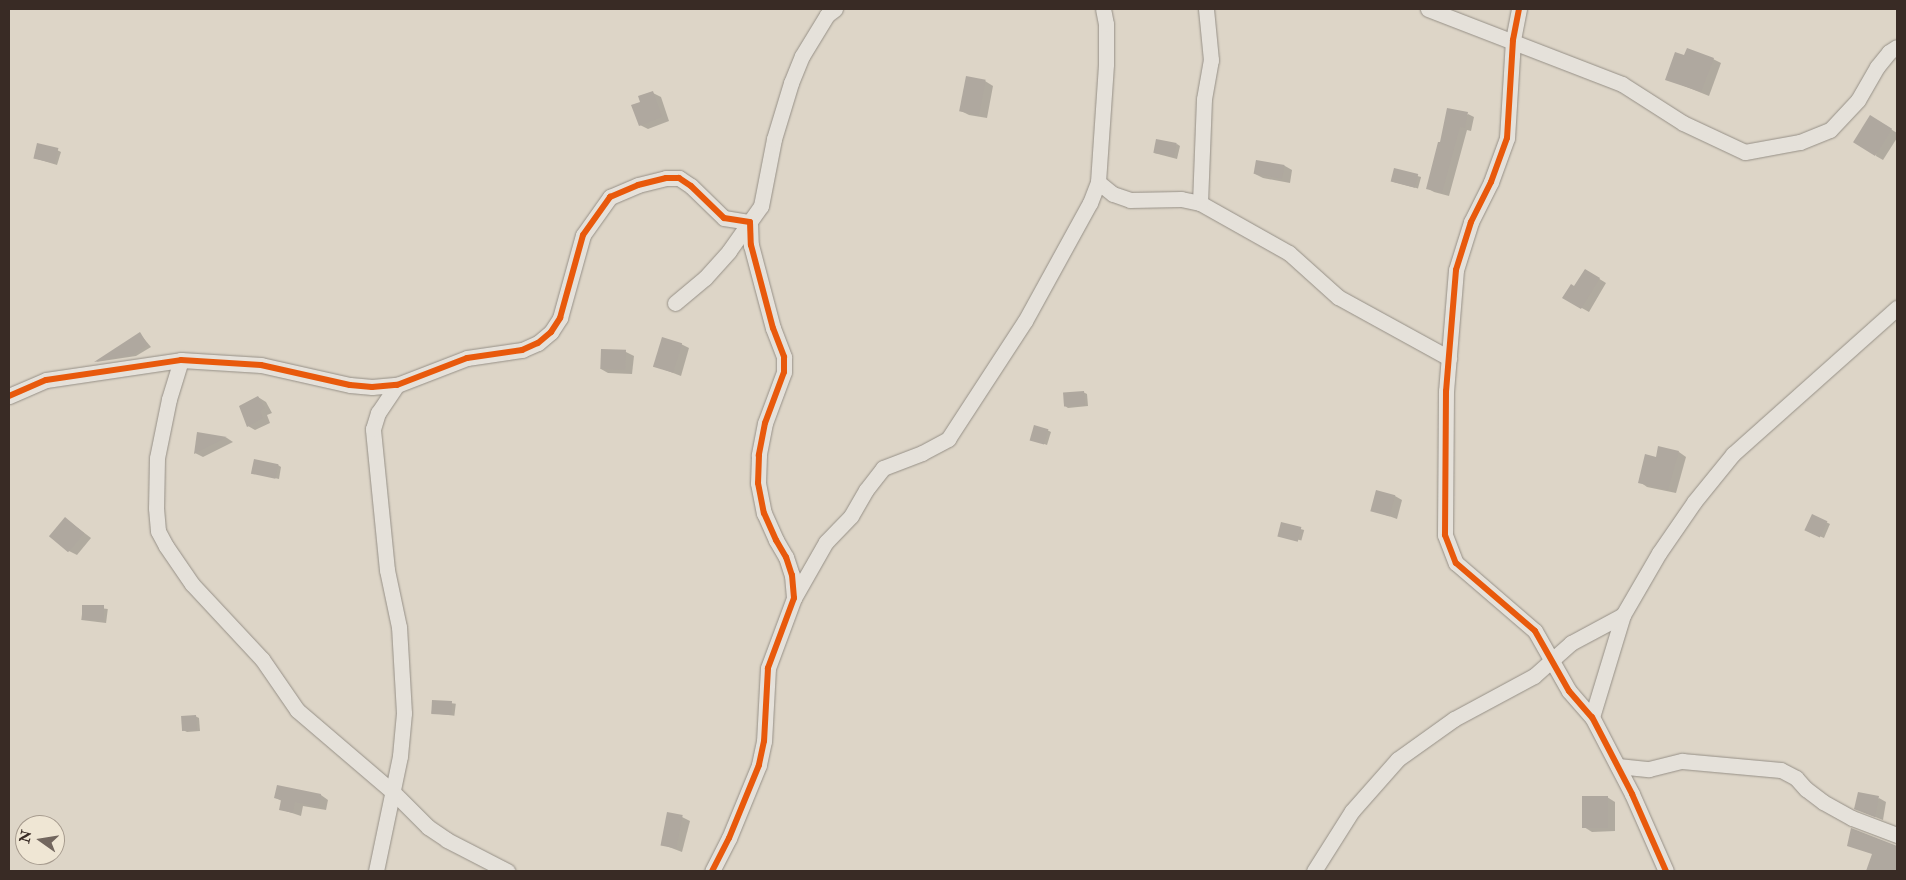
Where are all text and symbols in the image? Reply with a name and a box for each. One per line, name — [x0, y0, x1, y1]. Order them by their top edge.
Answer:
north arrow — [15, 815, 65, 865]
text: N — [16, 829, 36, 845]

